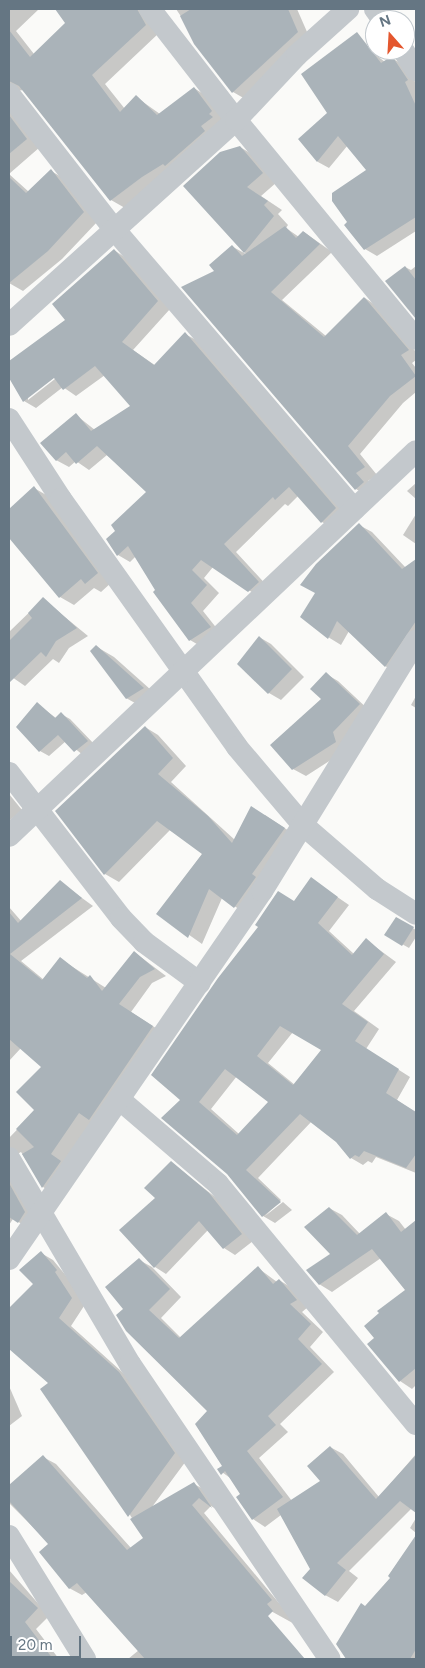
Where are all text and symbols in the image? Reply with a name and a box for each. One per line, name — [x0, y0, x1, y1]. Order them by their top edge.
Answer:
north arrow — [365, 10, 415, 60]
text: N — [377, 11, 393, 31]
scale bar — [12, 1626, 84, 1658]
text: 20 m — [18, 1636, 52, 1654]

